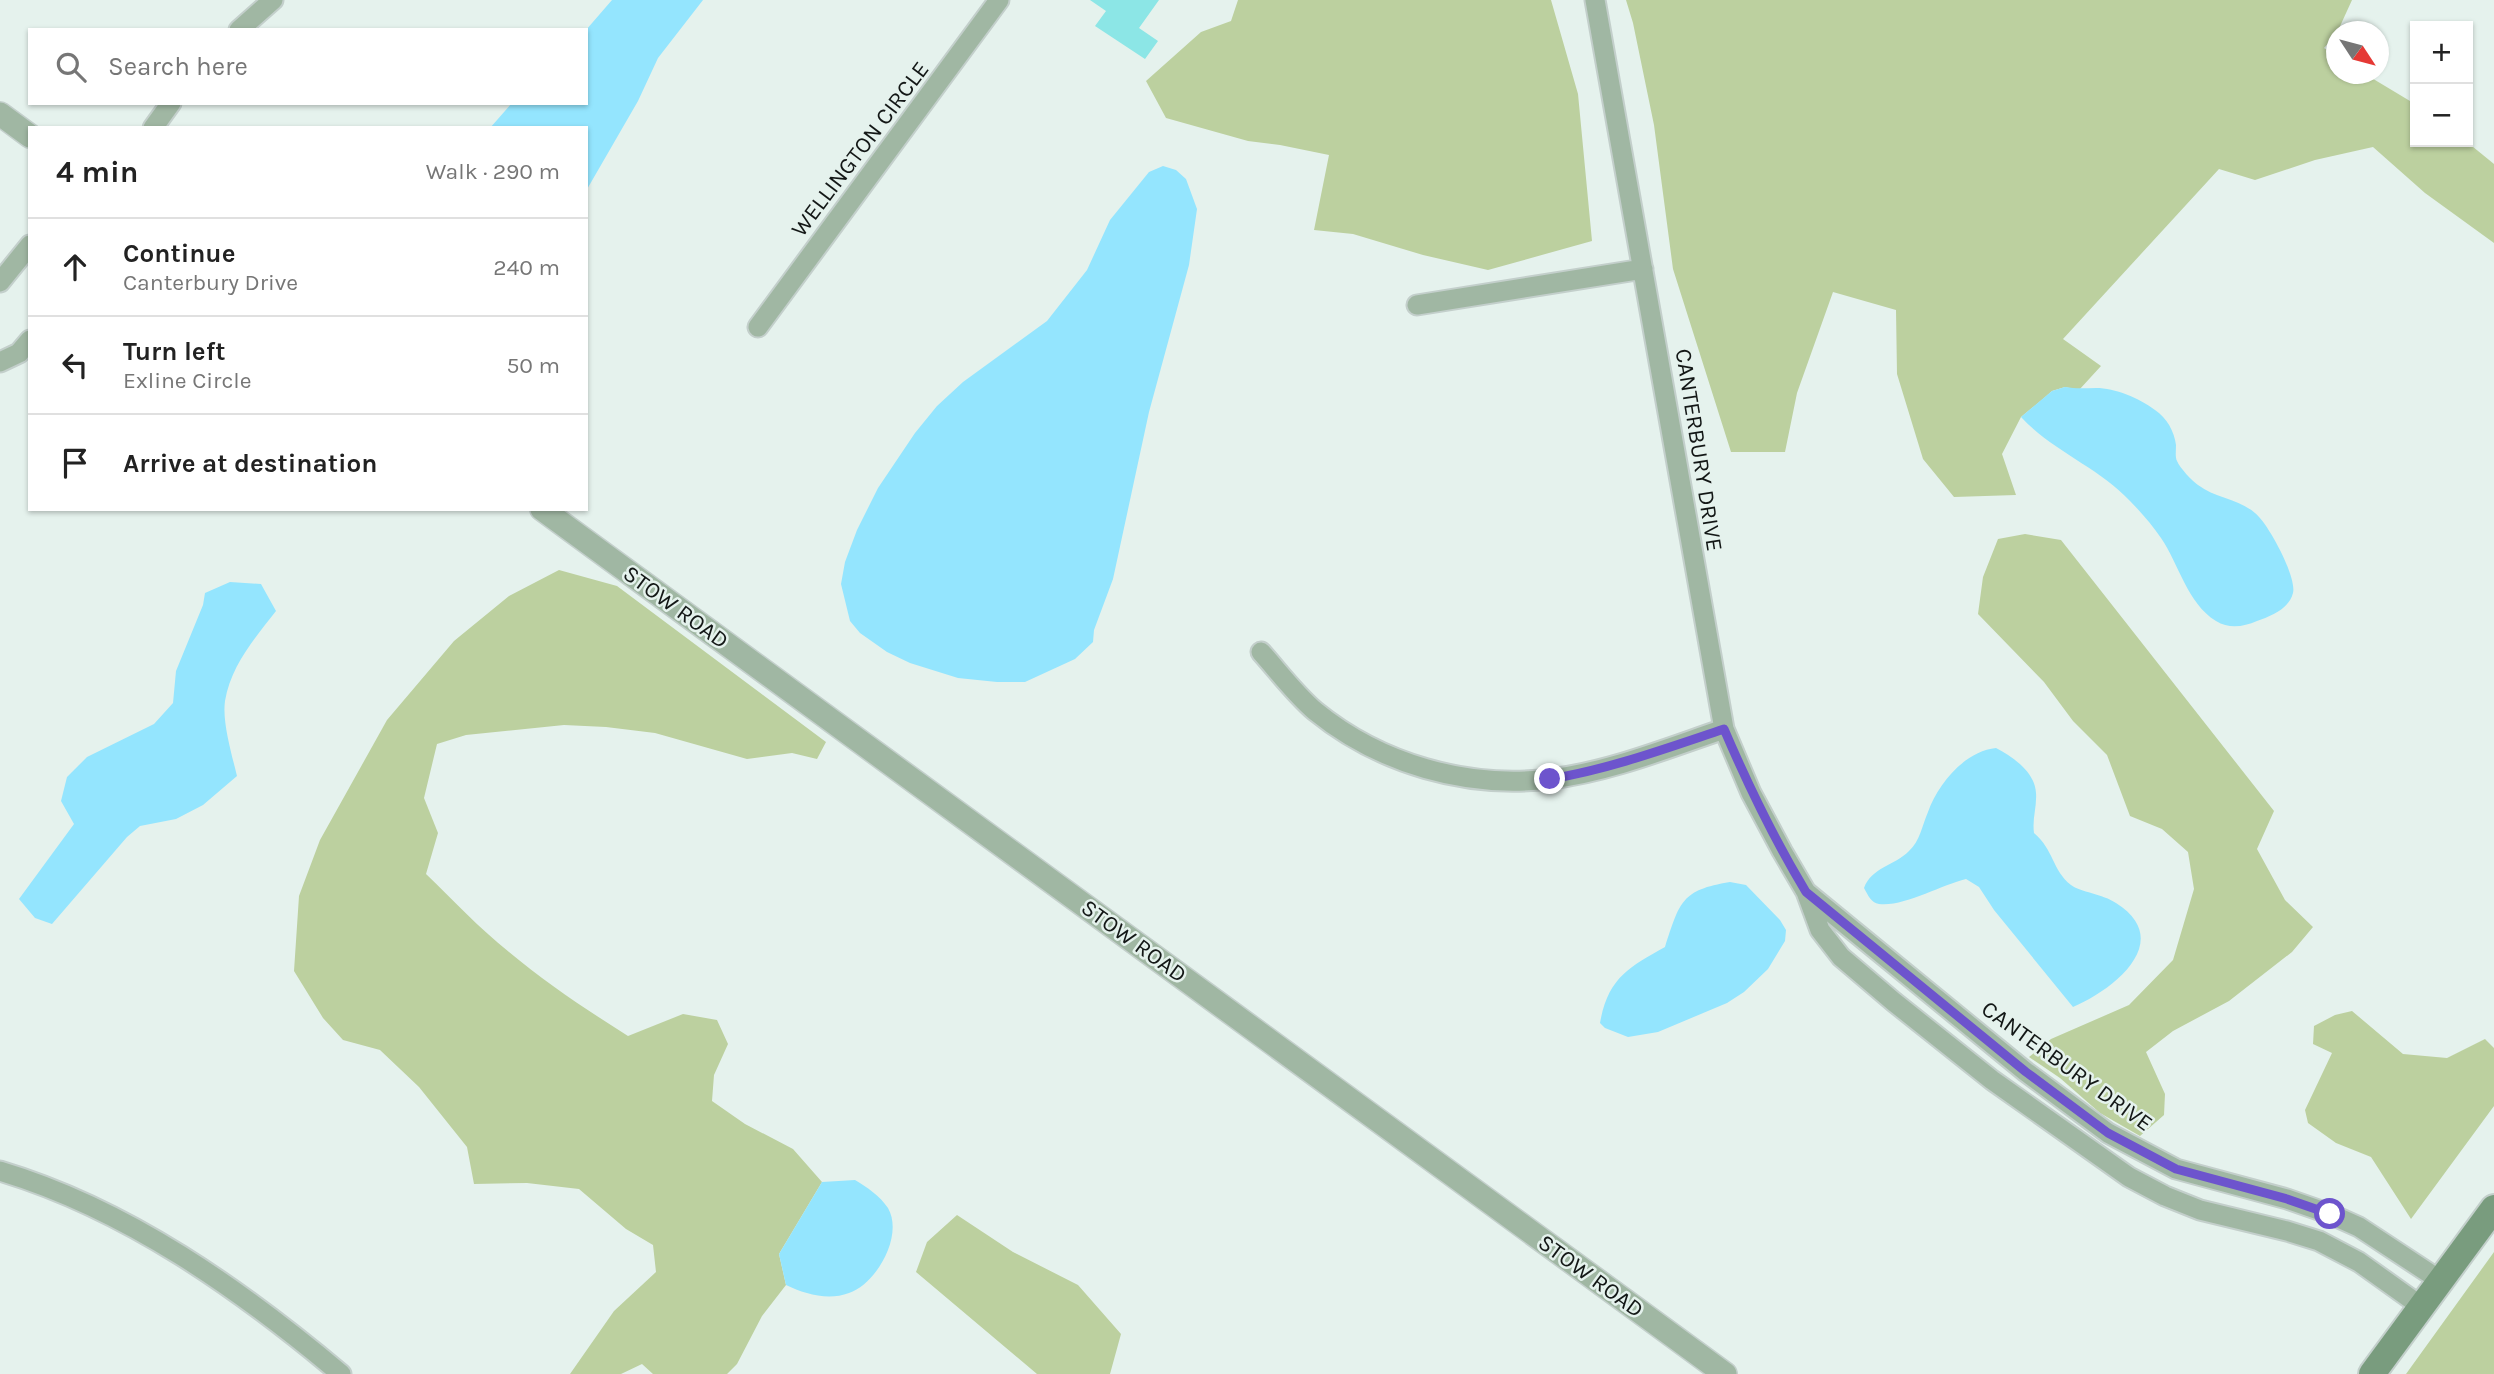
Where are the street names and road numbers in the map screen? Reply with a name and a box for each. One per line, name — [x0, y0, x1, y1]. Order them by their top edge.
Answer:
street label: WELLINGTON CIRCLE — [785, 56, 935, 242]
street label: CANTERBURY DRIVE — [1670, 347, 1728, 553]
street label: STOW ROAD — [618, 560, 734, 654]
street label: STOW ROAD — [1076, 894, 1192, 988]
street label: CANTERBURY DRIVE — [1976, 995, 2158, 1137]
street label: STOW ROAD — [1533, 1229, 1649, 1323]

